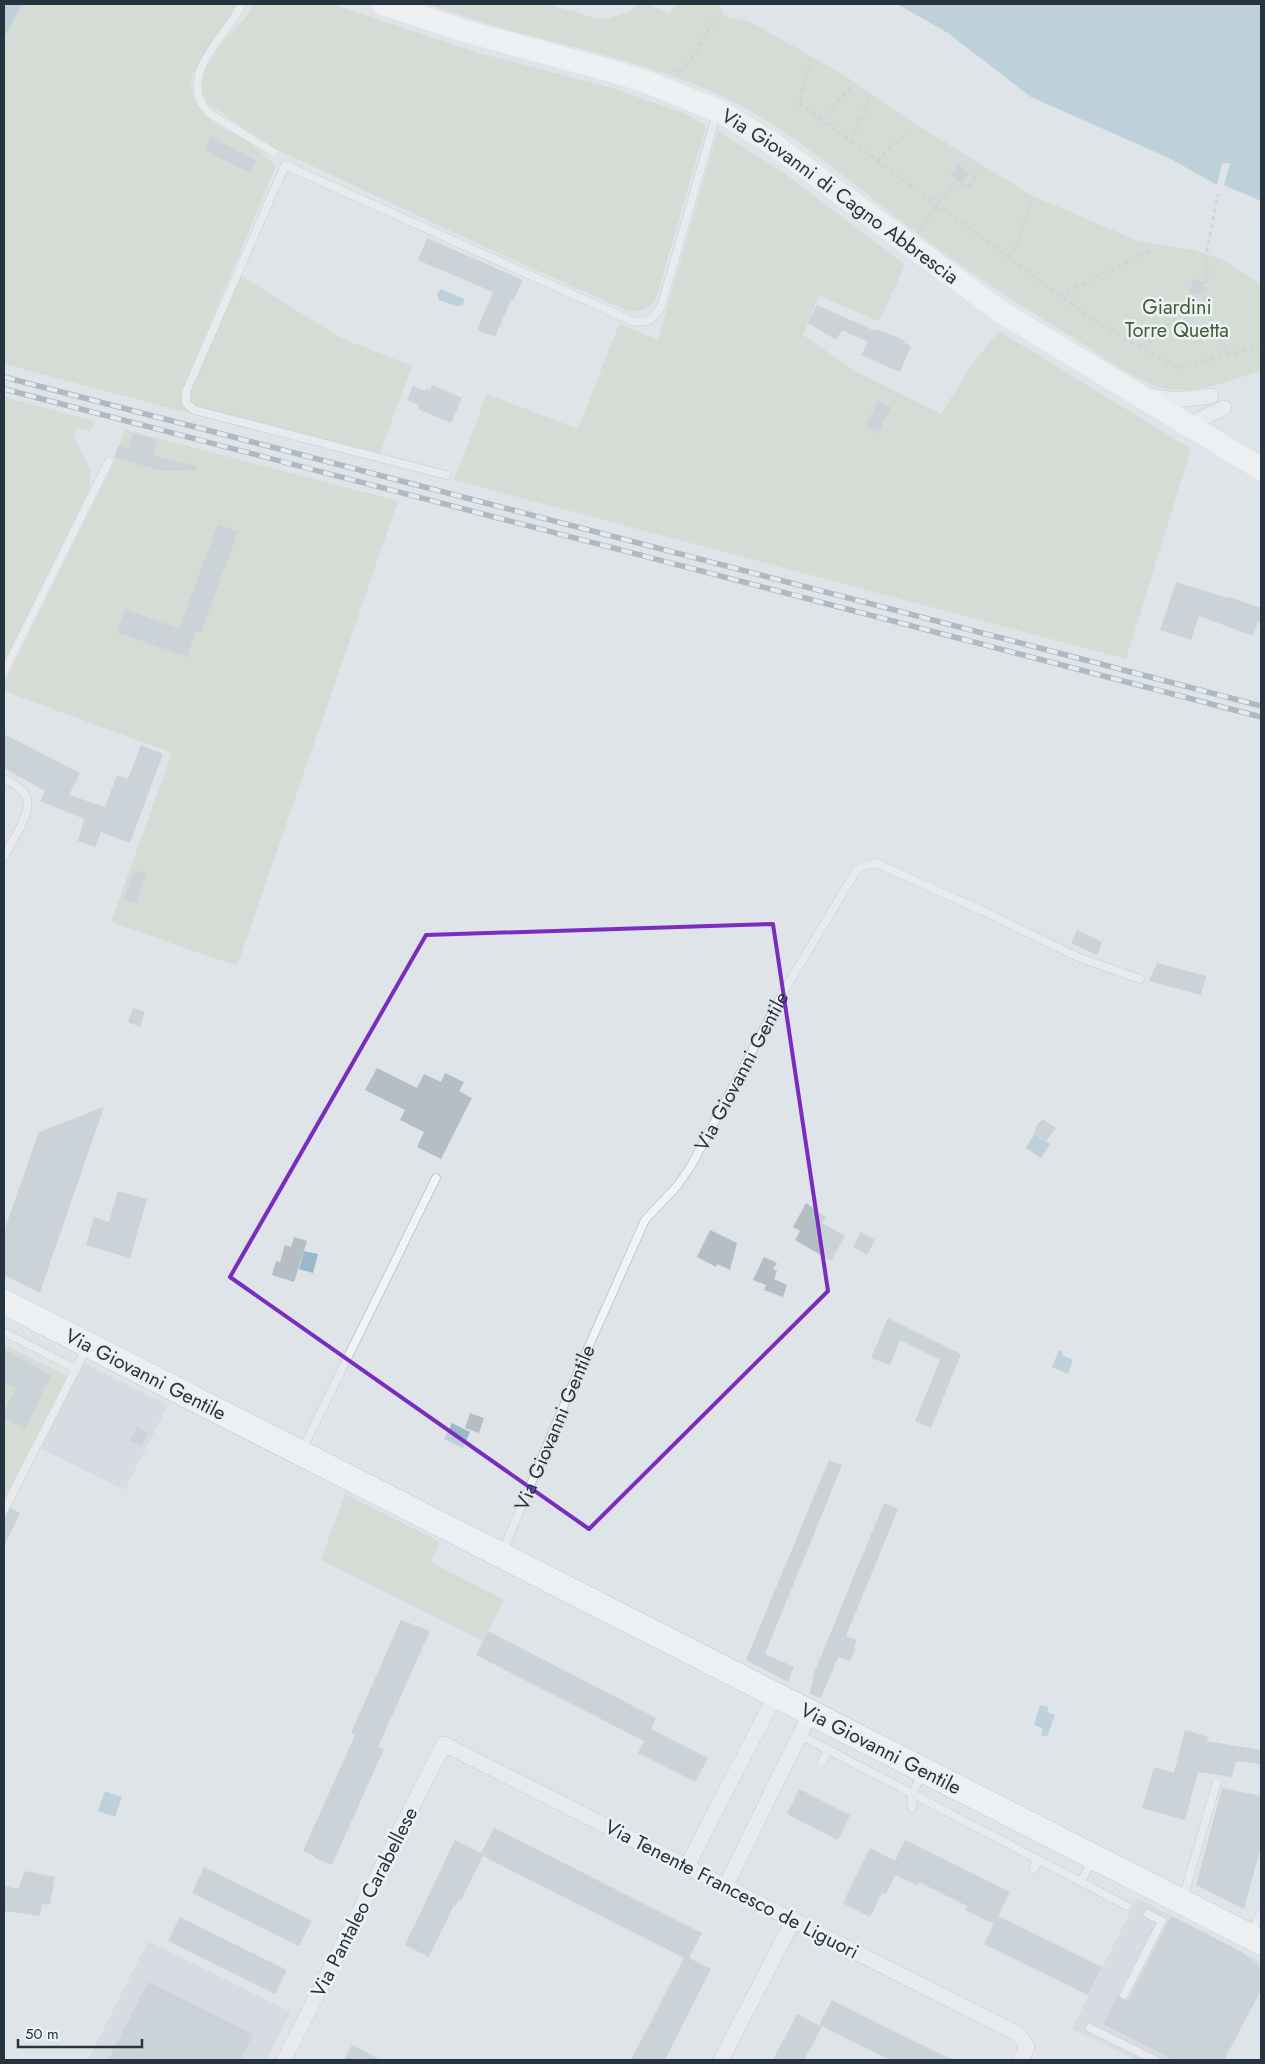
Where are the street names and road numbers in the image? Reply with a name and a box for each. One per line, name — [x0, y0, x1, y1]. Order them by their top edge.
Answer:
street label: Via Giovanni di Cagno Abbrescia — [715, 102, 965, 291]
street label: Via Giovanni Gentile — [687, 986, 796, 1156]
street label: Via Giovanni Gentile — [60, 1321, 231, 1428]
street label: Via Giovanni Gentile — [507, 1340, 603, 1515]
street label: Via Giovanni Gentile — [795, 1696, 966, 1802]
street label: Via Pantaleo Carabellese — [304, 1802, 425, 2002]
street label: Via Tenente Francesco de Liguori — [600, 1813, 864, 1966]

